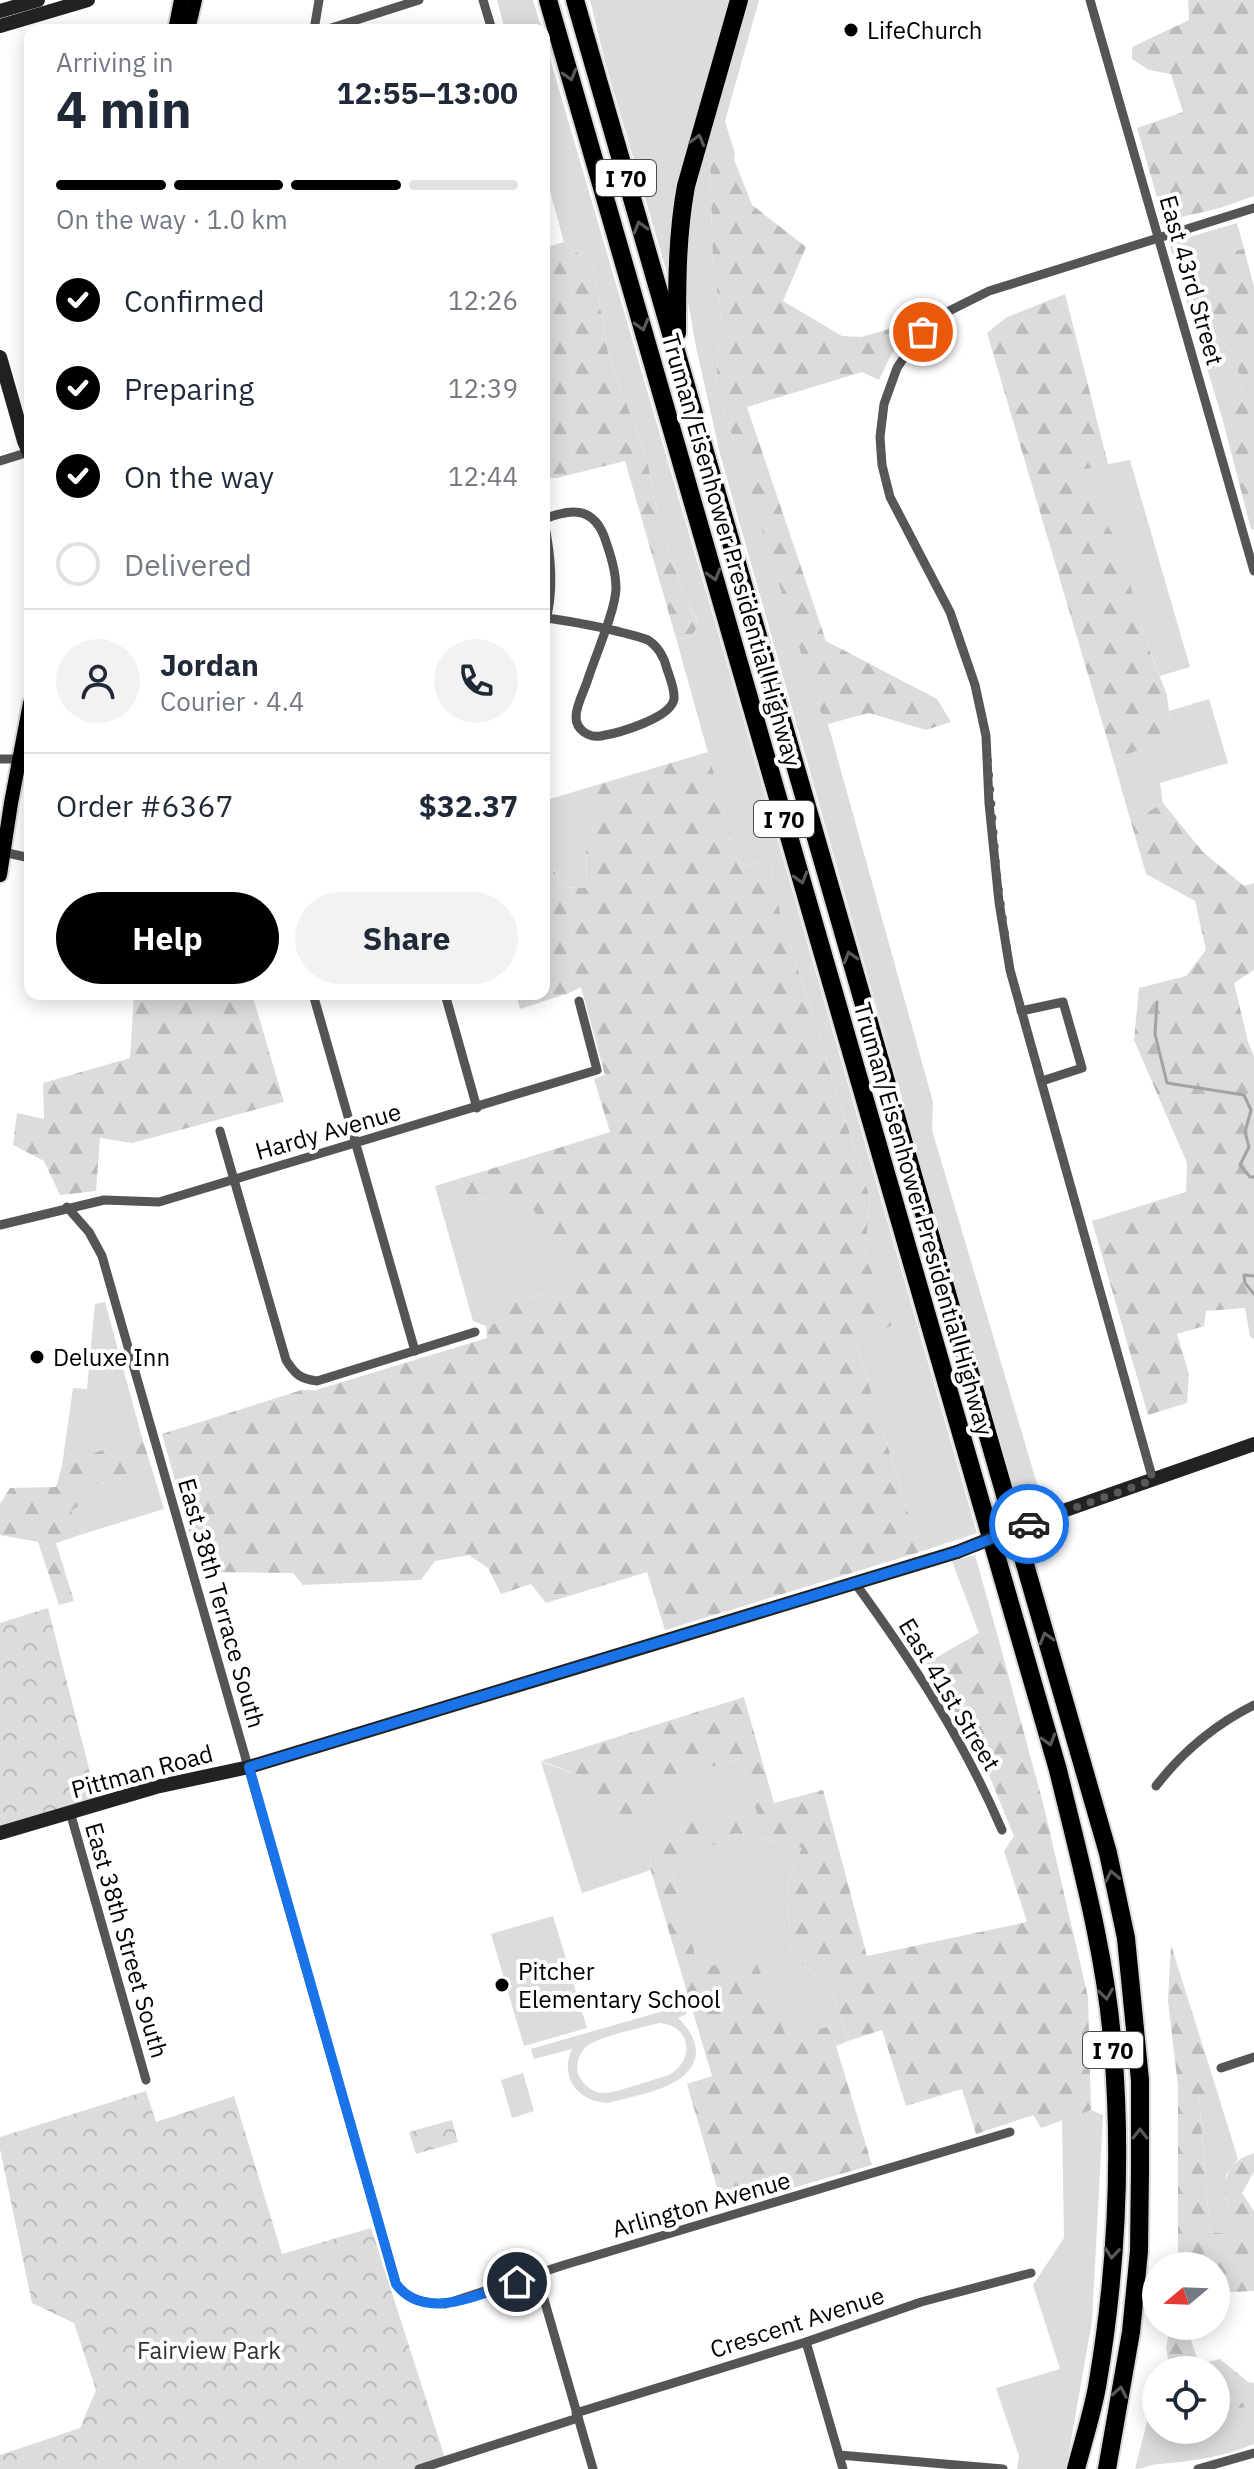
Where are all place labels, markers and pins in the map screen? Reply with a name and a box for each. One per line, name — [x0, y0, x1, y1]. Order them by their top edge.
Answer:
place label: LifeChurch — [867, 14, 982, 46]
marker: LifeChurch — [842, 21, 860, 39]
pin — [889, 298, 957, 366]
place label: Deluxe Inn — [53, 1341, 170, 1373]
marker: Deluxe Inn — [28, 1348, 46, 1366]
place label: Pitcher Elementary School — [518, 1955, 720, 2015]
marker: Pitcher Elementary School — [493, 1976, 511, 1994]
pin — [483, 2248, 551, 2316]

